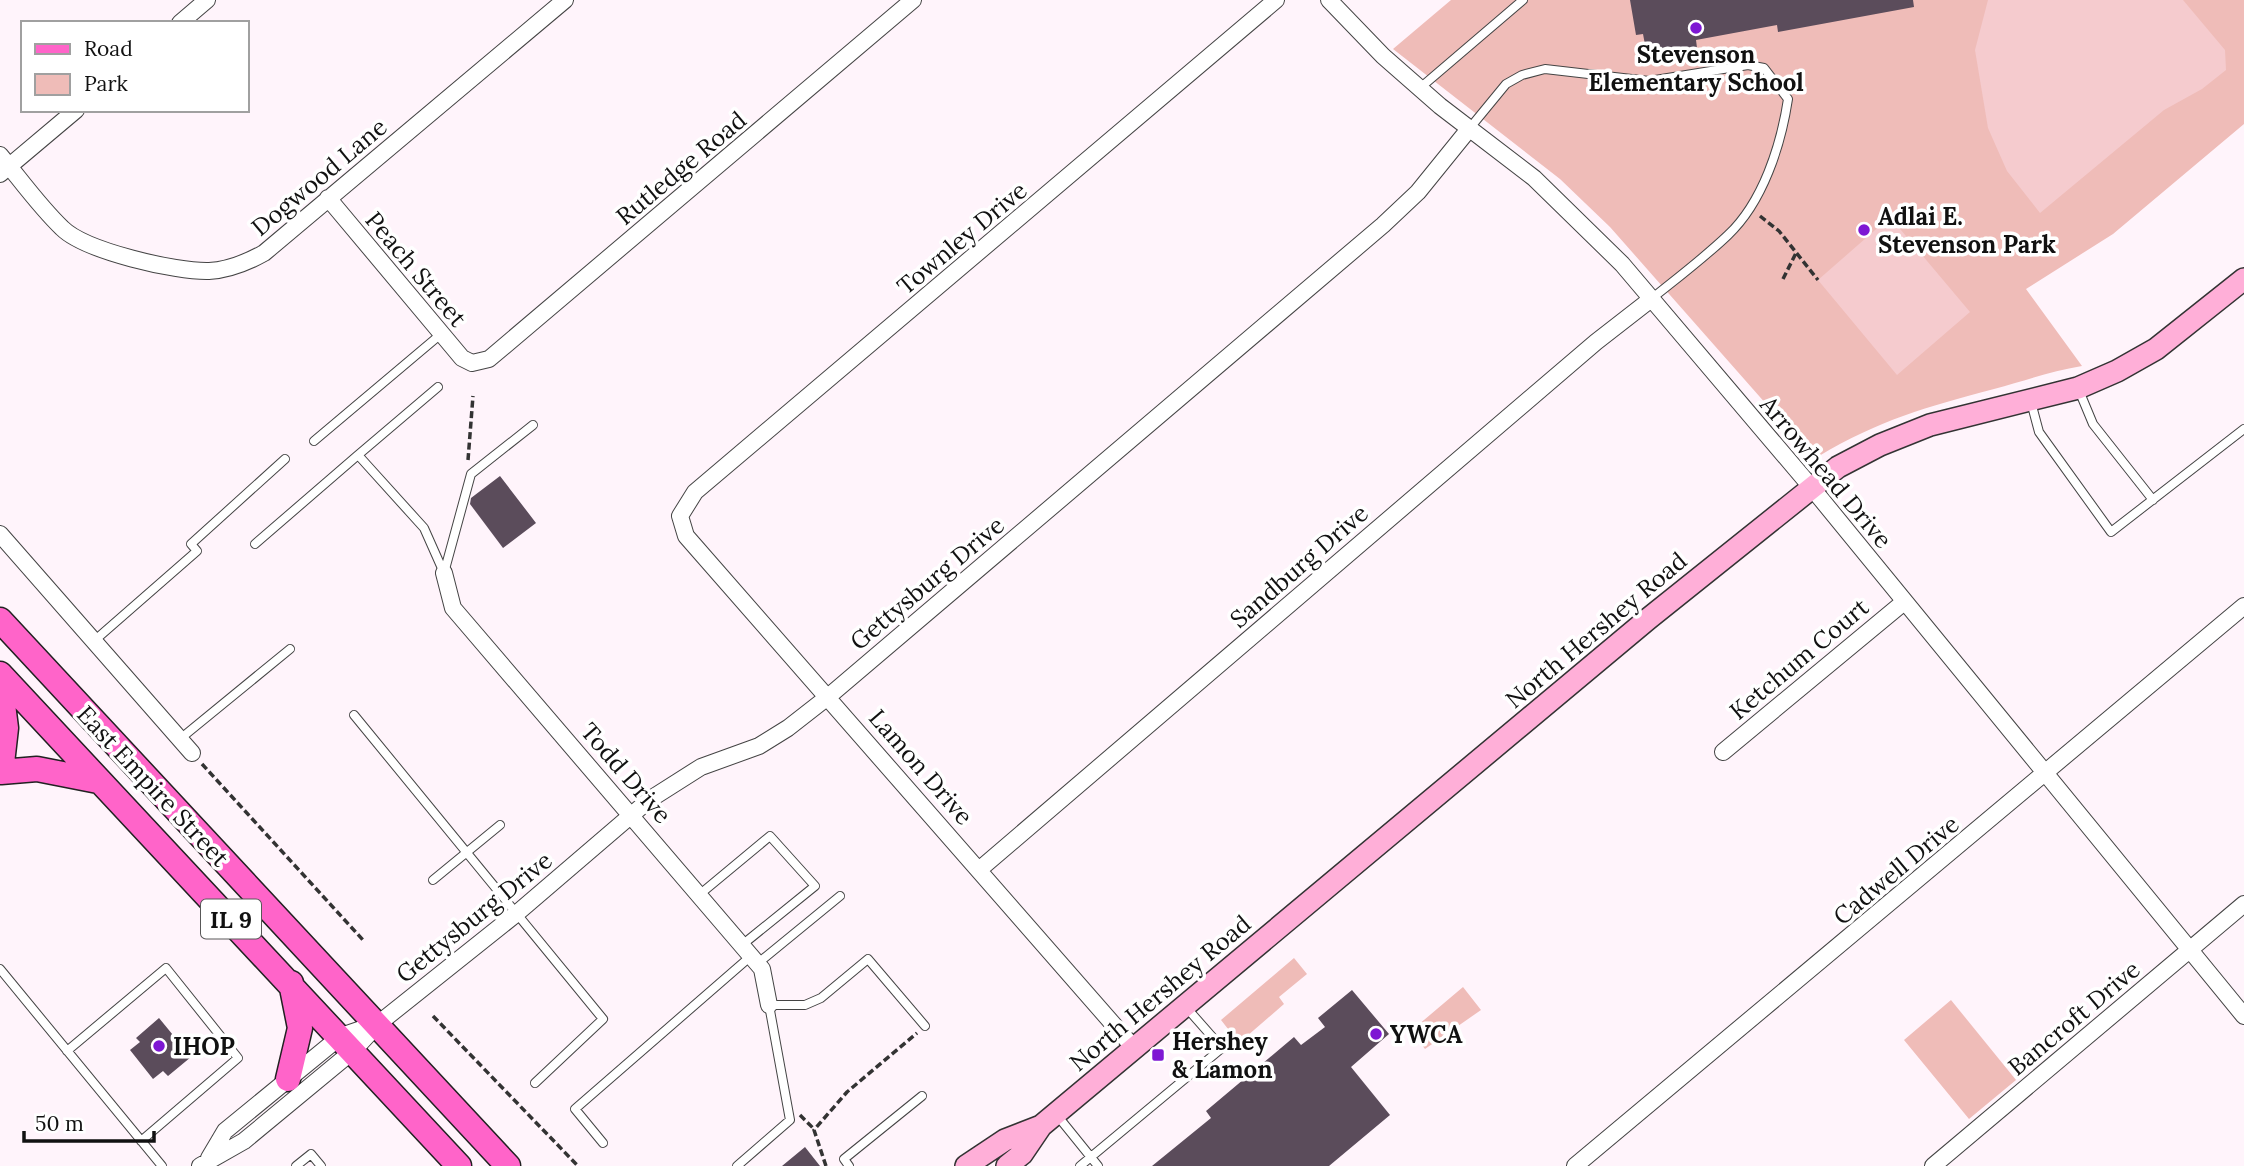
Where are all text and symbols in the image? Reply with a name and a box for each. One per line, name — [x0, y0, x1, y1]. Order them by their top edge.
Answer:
marker: Stevenson Elementary School — [1688, 20, 1704, 36]
legend — [21, 21, 248, 112]
text: Road — [84, 35, 133, 62]
place label: Stevenson Elementary School — [1588, 39, 1804, 98]
text: Park — [84, 70, 128, 97]
street label: Rutledge Road — [610, 105, 752, 231]
street label: Dogwood Lane — [245, 111, 393, 243]
street label: Townley Drive — [891, 175, 1033, 301]
place label: Adlai E. Stevenson Park — [1878, 201, 2056, 260]
street label: Peach Street — [359, 205, 474, 334]
marker: Adlai E. Stevenson Park — [1856, 222, 1872, 238]
street label: Arrowhead Drive — [1753, 389, 1899, 554]
street label: Sandburg Drive — [1224, 498, 1374, 634]
street label: Gettysburg Drive — [844, 509, 1010, 657]
street label: North Hershey Road — [1499, 545, 1693, 715]
street label: Ketchum Court — [1723, 591, 1876, 726]
street label: East Empire Street — [70, 699, 236, 874]
street label: Lamon Drive — [862, 703, 980, 831]
street label: Todd Drive — [574, 716, 678, 830]
street label: Cadwell Drive — [1827, 808, 1965, 932]
street label: Gettysburg Drive — [390, 845, 558, 989]
road number: IL 9 — [201, 900, 261, 938]
street label: North Hershey Road — [1063, 908, 1257, 1078]
street label: Bancroft Drive — [2002, 954, 2146, 1082]
place label: YWCA — [1390, 1019, 1462, 1050]
place label: Hershey & Lamon — [1172, 1026, 1272, 1085]
marker: YWCA — [1368, 1026, 1384, 1042]
place label: IHOP — [173, 1031, 235, 1062]
marker: IHOP — [151, 1038, 167, 1054]
marker: Hershey & Lamon — [1150, 1047, 1166, 1063]
scale bar — [24, 1100, 154, 1144]
text: 50 m — [35, 1110, 84, 1137]

